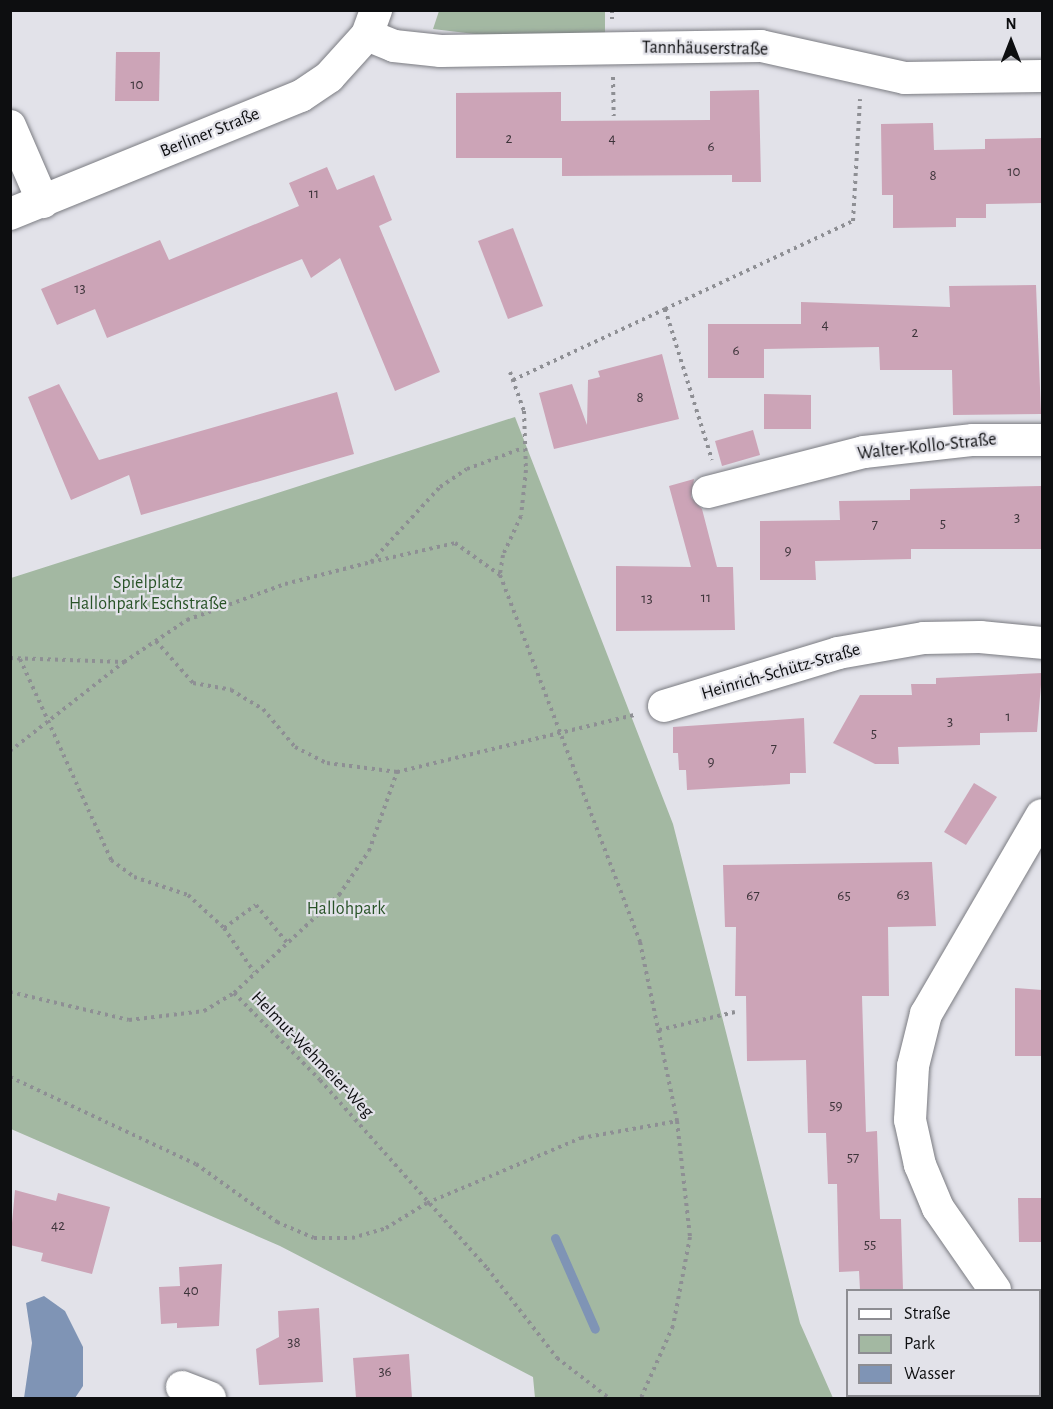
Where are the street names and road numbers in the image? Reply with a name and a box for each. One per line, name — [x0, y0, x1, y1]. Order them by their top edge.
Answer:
street label: Tannhäuserstraße — [642, 37, 768, 61]
street label: Berliner Straße — [157, 103, 263, 163]
street label: Walter-Kollo-Straße — [856, 429, 998, 465]
street label: Heinrich-Schütz-Straße — [699, 639, 863, 705]
street label: Helmut-Wehmeier-Weg — [246, 987, 378, 1123]

